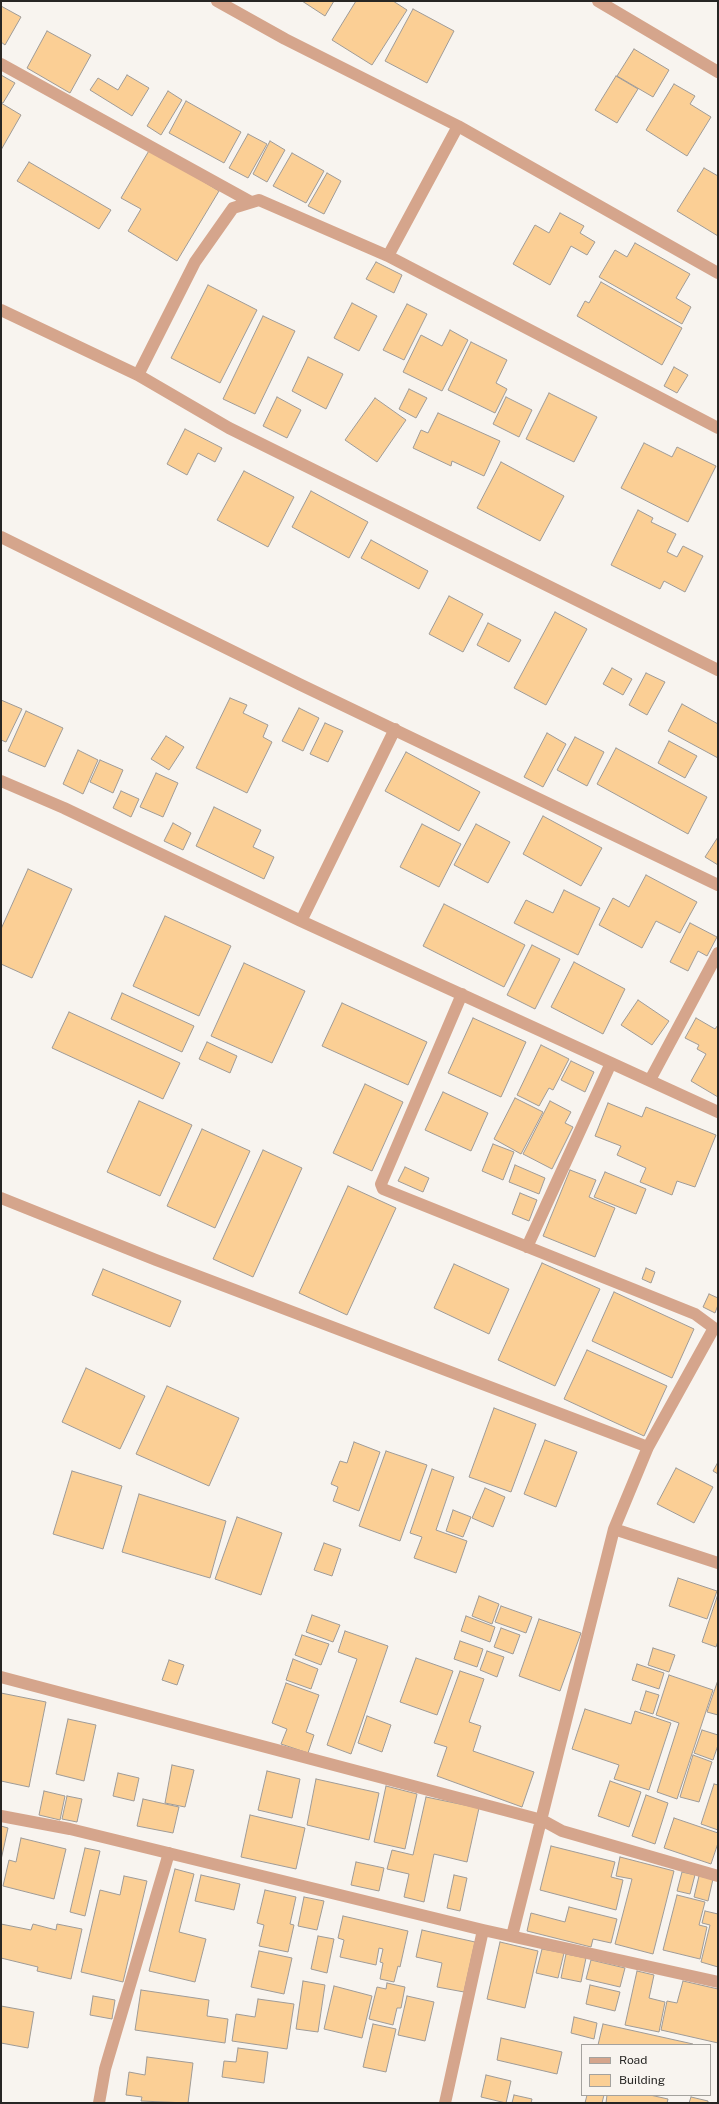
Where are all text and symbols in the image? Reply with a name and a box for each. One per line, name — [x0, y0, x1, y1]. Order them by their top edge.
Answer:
legend — [581, 2044, 711, 2096]
text: Road — [619, 2053, 647, 2067]
text: Building — [619, 2073, 665, 2087]

